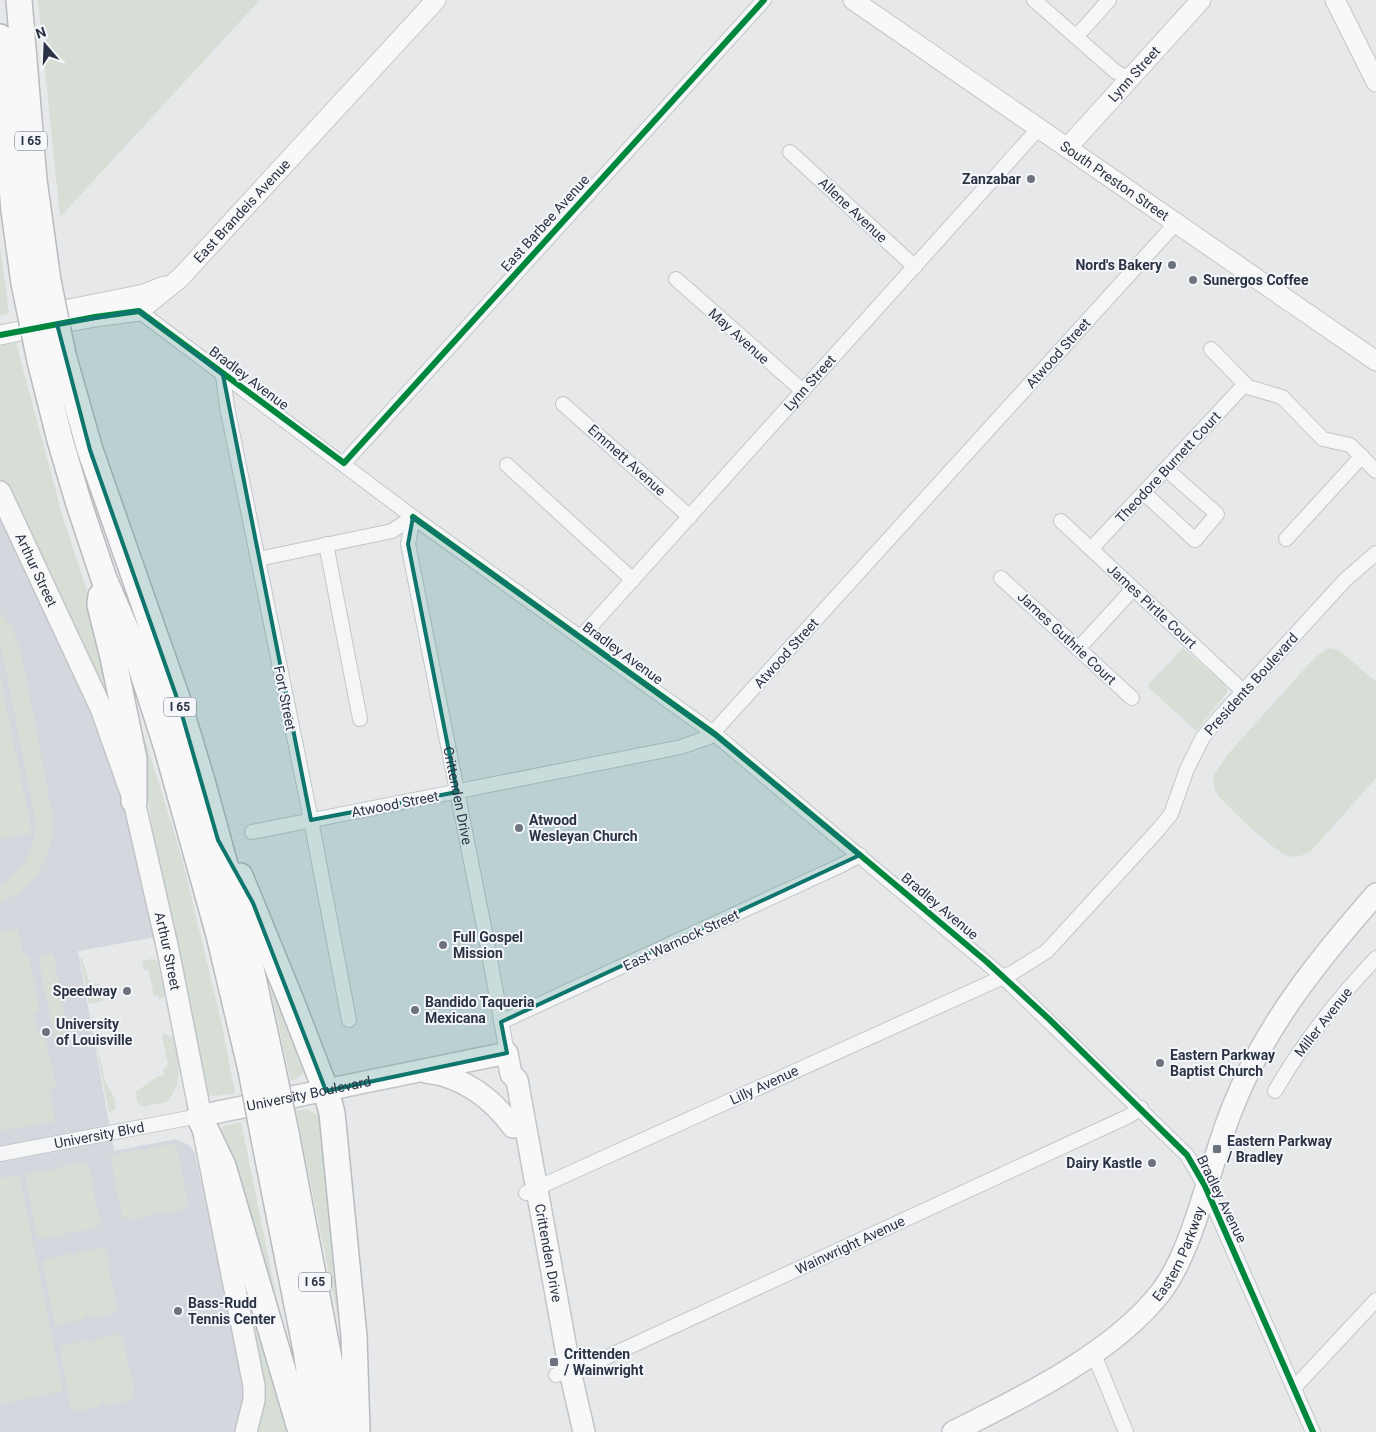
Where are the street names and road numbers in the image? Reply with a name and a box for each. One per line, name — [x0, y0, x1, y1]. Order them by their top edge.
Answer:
street label: Lynn Street — [1105, 43, 1164, 105]
road number: I 65 — [15, 132, 47, 150]
street label: South Preston Street — [1057, 138, 1173, 224]
street label: East Brandeis Avenue — [190, 156, 293, 266]
street label: East Barbee Avenue — [498, 172, 592, 274]
street label: Allene Avenue — [815, 174, 891, 246]
street label: May Avenue — [706, 305, 772, 367]
street label: Atwood Street — [1022, 314, 1094, 391]
street label: Bradley Avenue — [206, 343, 292, 413]
street label: Lynn Street — [781, 351, 839, 414]
street label: Theodore Burnett Court — [1112, 408, 1224, 526]
street label: Emmett Avenue — [585, 421, 669, 499]
street label: Arthur Street — [12, 531, 61, 610]
street label: James Pirtle Court — [1104, 560, 1200, 652]
street label: James Guthrie Court — [1014, 588, 1120, 688]
street label: Atwood Street — [750, 614, 822, 691]
street label: Bradley Avenue — [580, 619, 666, 687]
street label: Presidents Boulevard — [1201, 630, 1301, 738]
street label: Fort Street — [271, 664, 299, 732]
road number: I 65 — [164, 698, 196, 716]
street label: Crittenden Drive — [440, 745, 475, 846]
street label: Atwood Street — [350, 788, 440, 820]
street label: Bradley Avenue — [898, 869, 982, 943]
street label: East Warnock Street — [621, 906, 742, 974]
street label: Arthur Street — [152, 910, 184, 992]
street label: Miller Avenue — [1291, 984, 1355, 1060]
street label: Lilly Avenue — [727, 1062, 801, 1108]
street label: University Boulevard — [245, 1073, 372, 1114]
street label: University Blvd — [53, 1119, 146, 1151]
street label: Bradley Avenue — [1194, 1153, 1250, 1245]
street label: Crittenden Drive — [532, 1202, 565, 1303]
street label: Eastern Parkway — [1149, 1204, 1208, 1305]
street label: Wainwright Avenue — [793, 1213, 907, 1277]
road number: I 65 — [299, 1272, 331, 1291]

